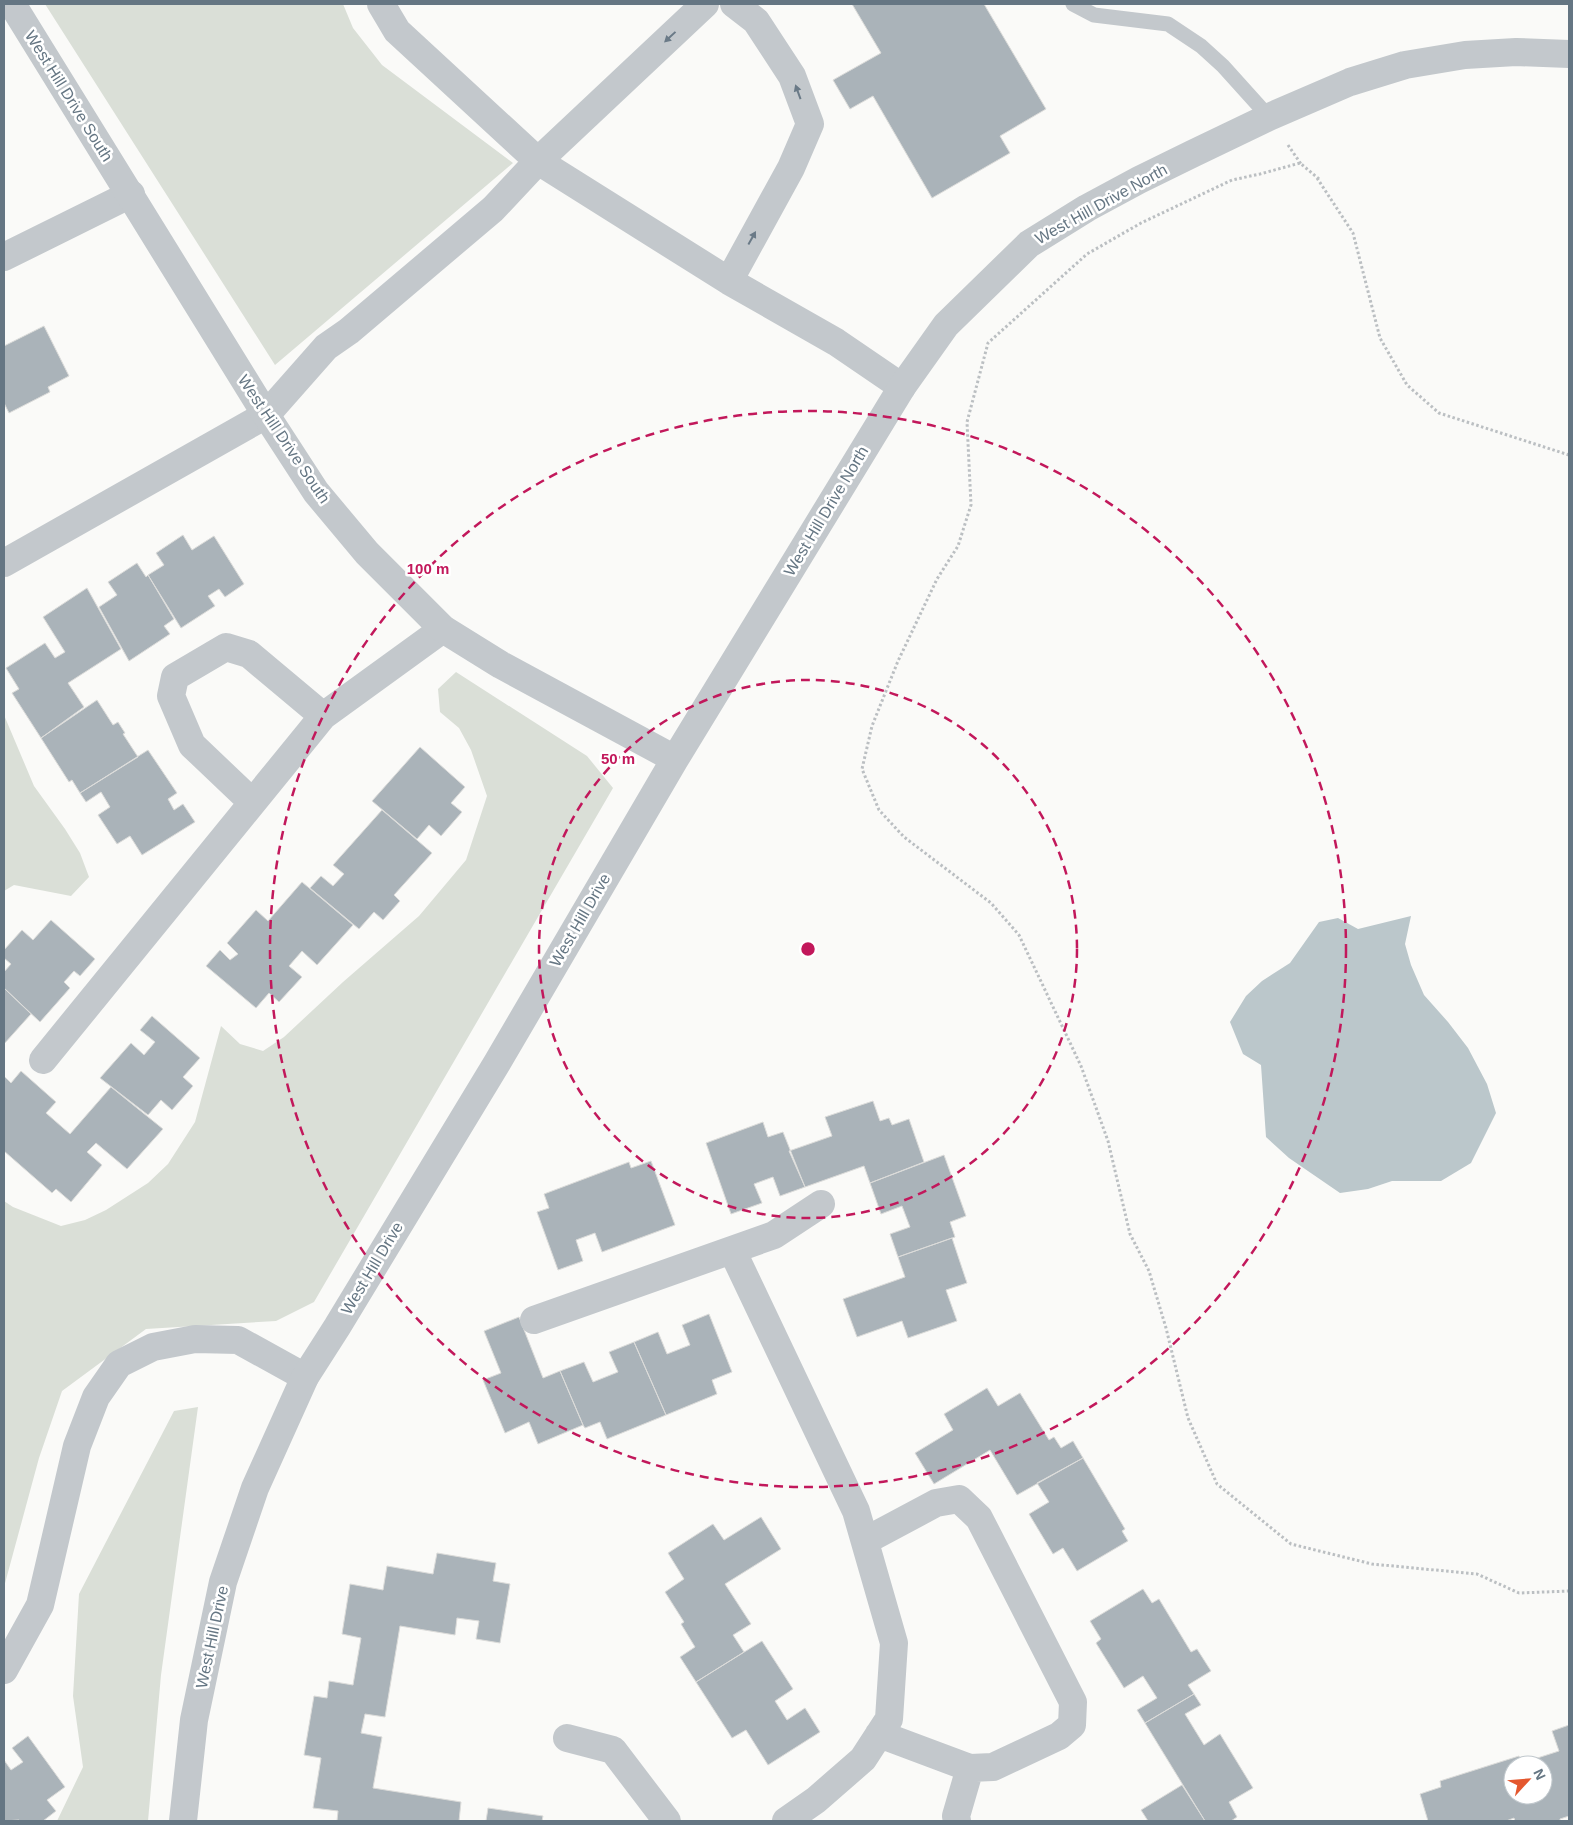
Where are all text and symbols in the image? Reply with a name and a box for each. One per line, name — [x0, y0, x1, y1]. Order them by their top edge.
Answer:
street label: West Hill Drive South — [22, 28, 116, 164]
one-way arrow — [664, 31, 676, 43]
one-way arrow — [794, 84, 801, 99]
street label: West Hill Drive North — [1032, 161, 1170, 247]
one-way arrow — [748, 232, 757, 245]
street label: West Hill Drive South — [235, 372, 333, 506]
street label: West Hill Drive North — [781, 443, 871, 579]
text: 100 m — [407, 560, 449, 577]
text: 50 m — [601, 750, 635, 767]
street label: West Hill Drive — [546, 870, 614, 970]
centre of rings — [799, 940, 817, 958]
street label: West Hill Drive — [338, 1219, 406, 1317]
street label: West Hill Drive — [193, 1584, 231, 1690]
north arrow — [1503, 1755, 1553, 1805]
text: N — [1530, 1766, 1549, 1782]

